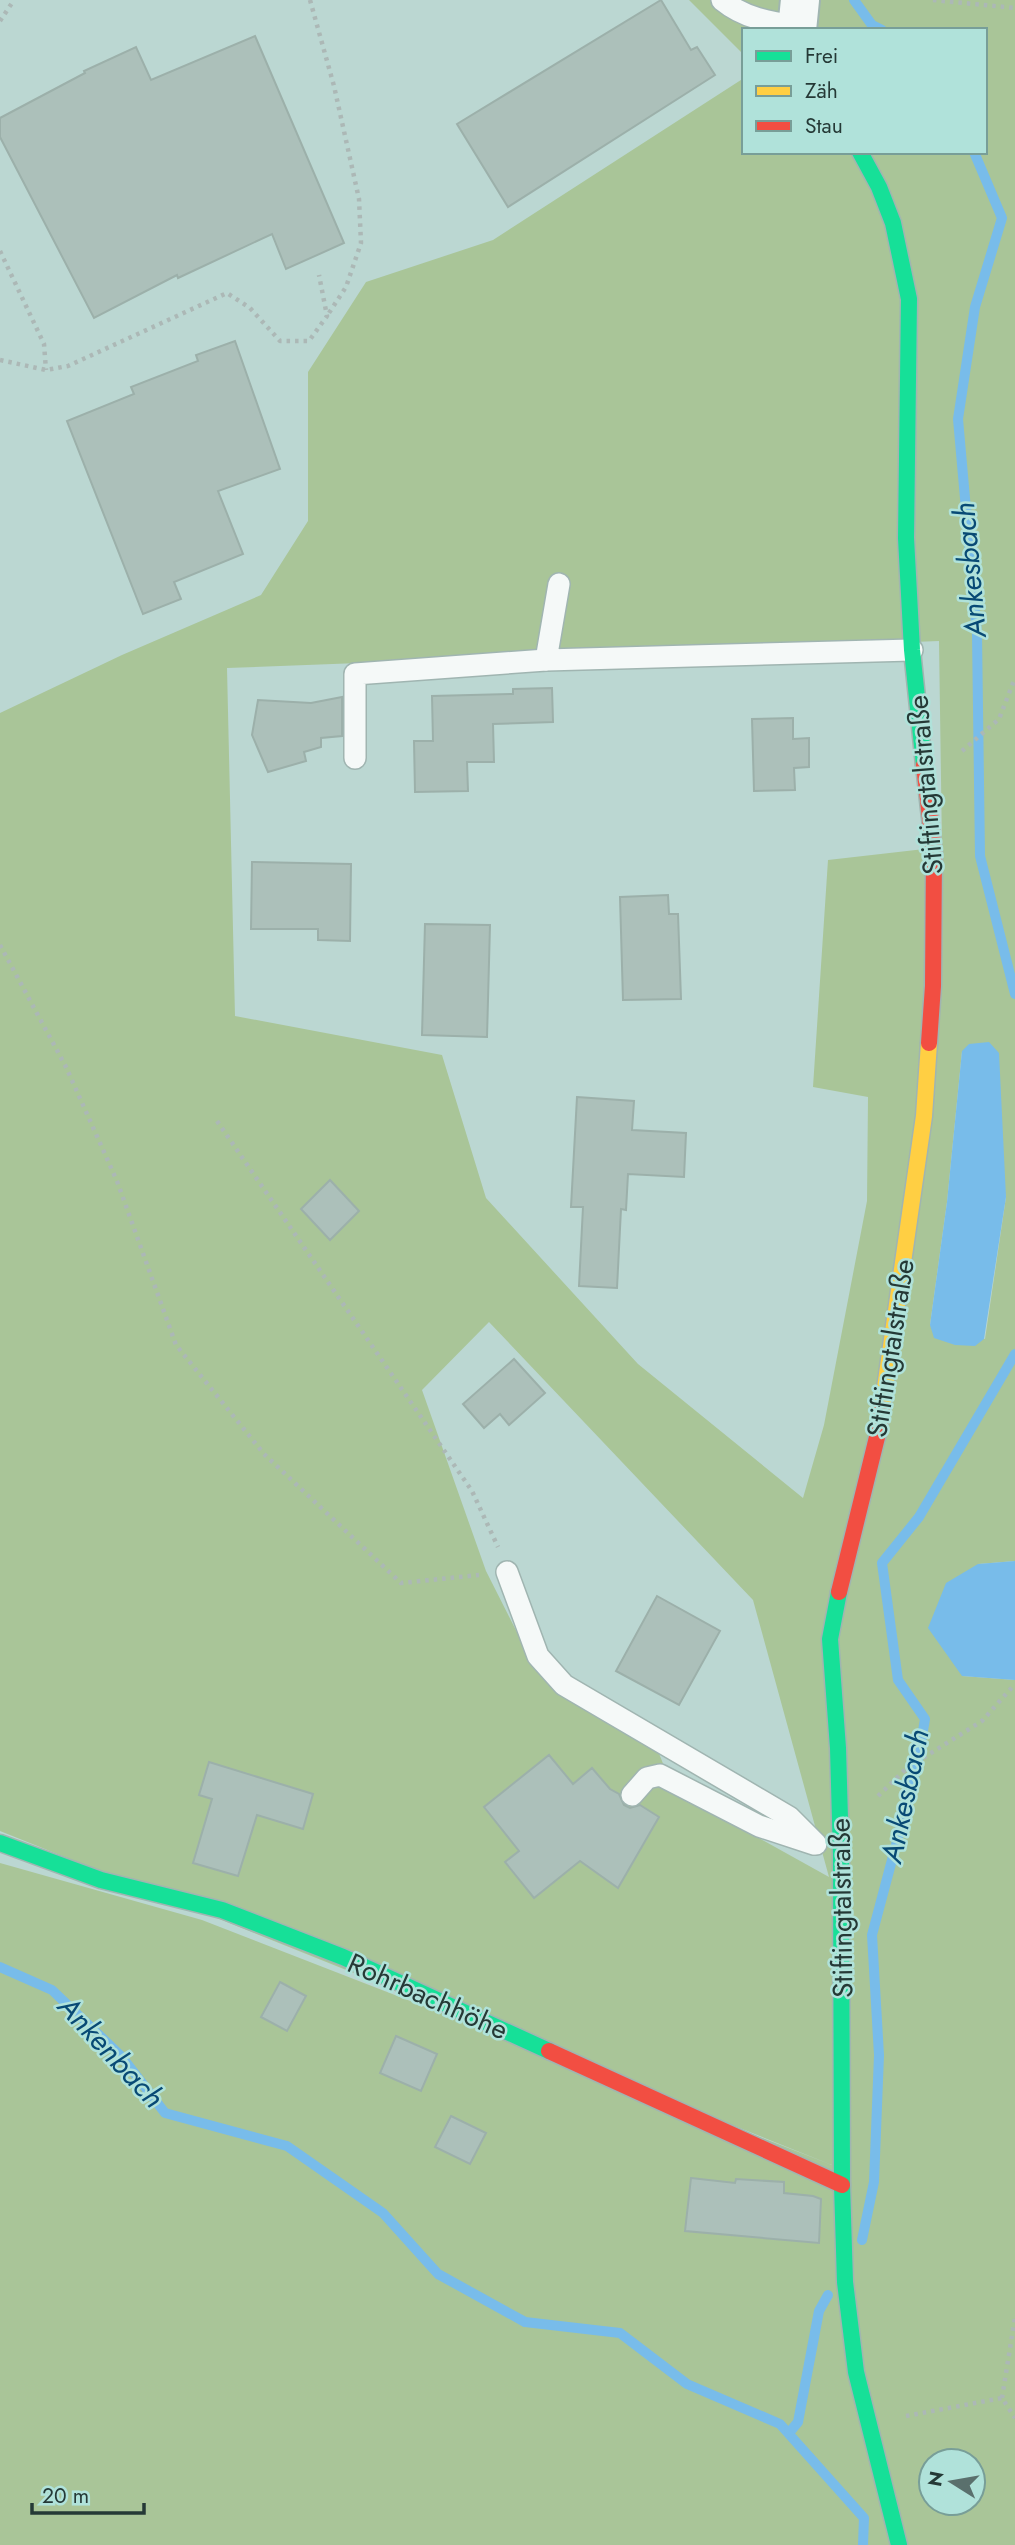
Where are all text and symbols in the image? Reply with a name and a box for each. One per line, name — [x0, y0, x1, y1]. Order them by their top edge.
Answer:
legend — [742, 28, 987, 154]
text: Frei — [805, 41, 838, 71]
text: Zäh — [805, 76, 838, 106]
text: Stau — [805, 111, 843, 141]
water label: Ankesbach — [942, 500, 997, 641]
street label: Stiftingtalstraße — [897, 694, 954, 876]
street label: Stiftingtalstraße — [856, 1256, 925, 1440]
water label: Ankesbach — [869, 1725, 940, 1868]
street label: Stiftingtalstraße — [819, 1818, 864, 1998]
street label: Rohrbachhöhe — [341, 1943, 515, 2050]
water label: Ankenbach — [47, 1985, 175, 2117]
north arrow — [917, 2447, 987, 2517]
text: N — [921, 2469, 950, 2489]
scale bar — [32, 2472, 144, 2516]
text: 20 m — [42, 2481, 89, 2511]

